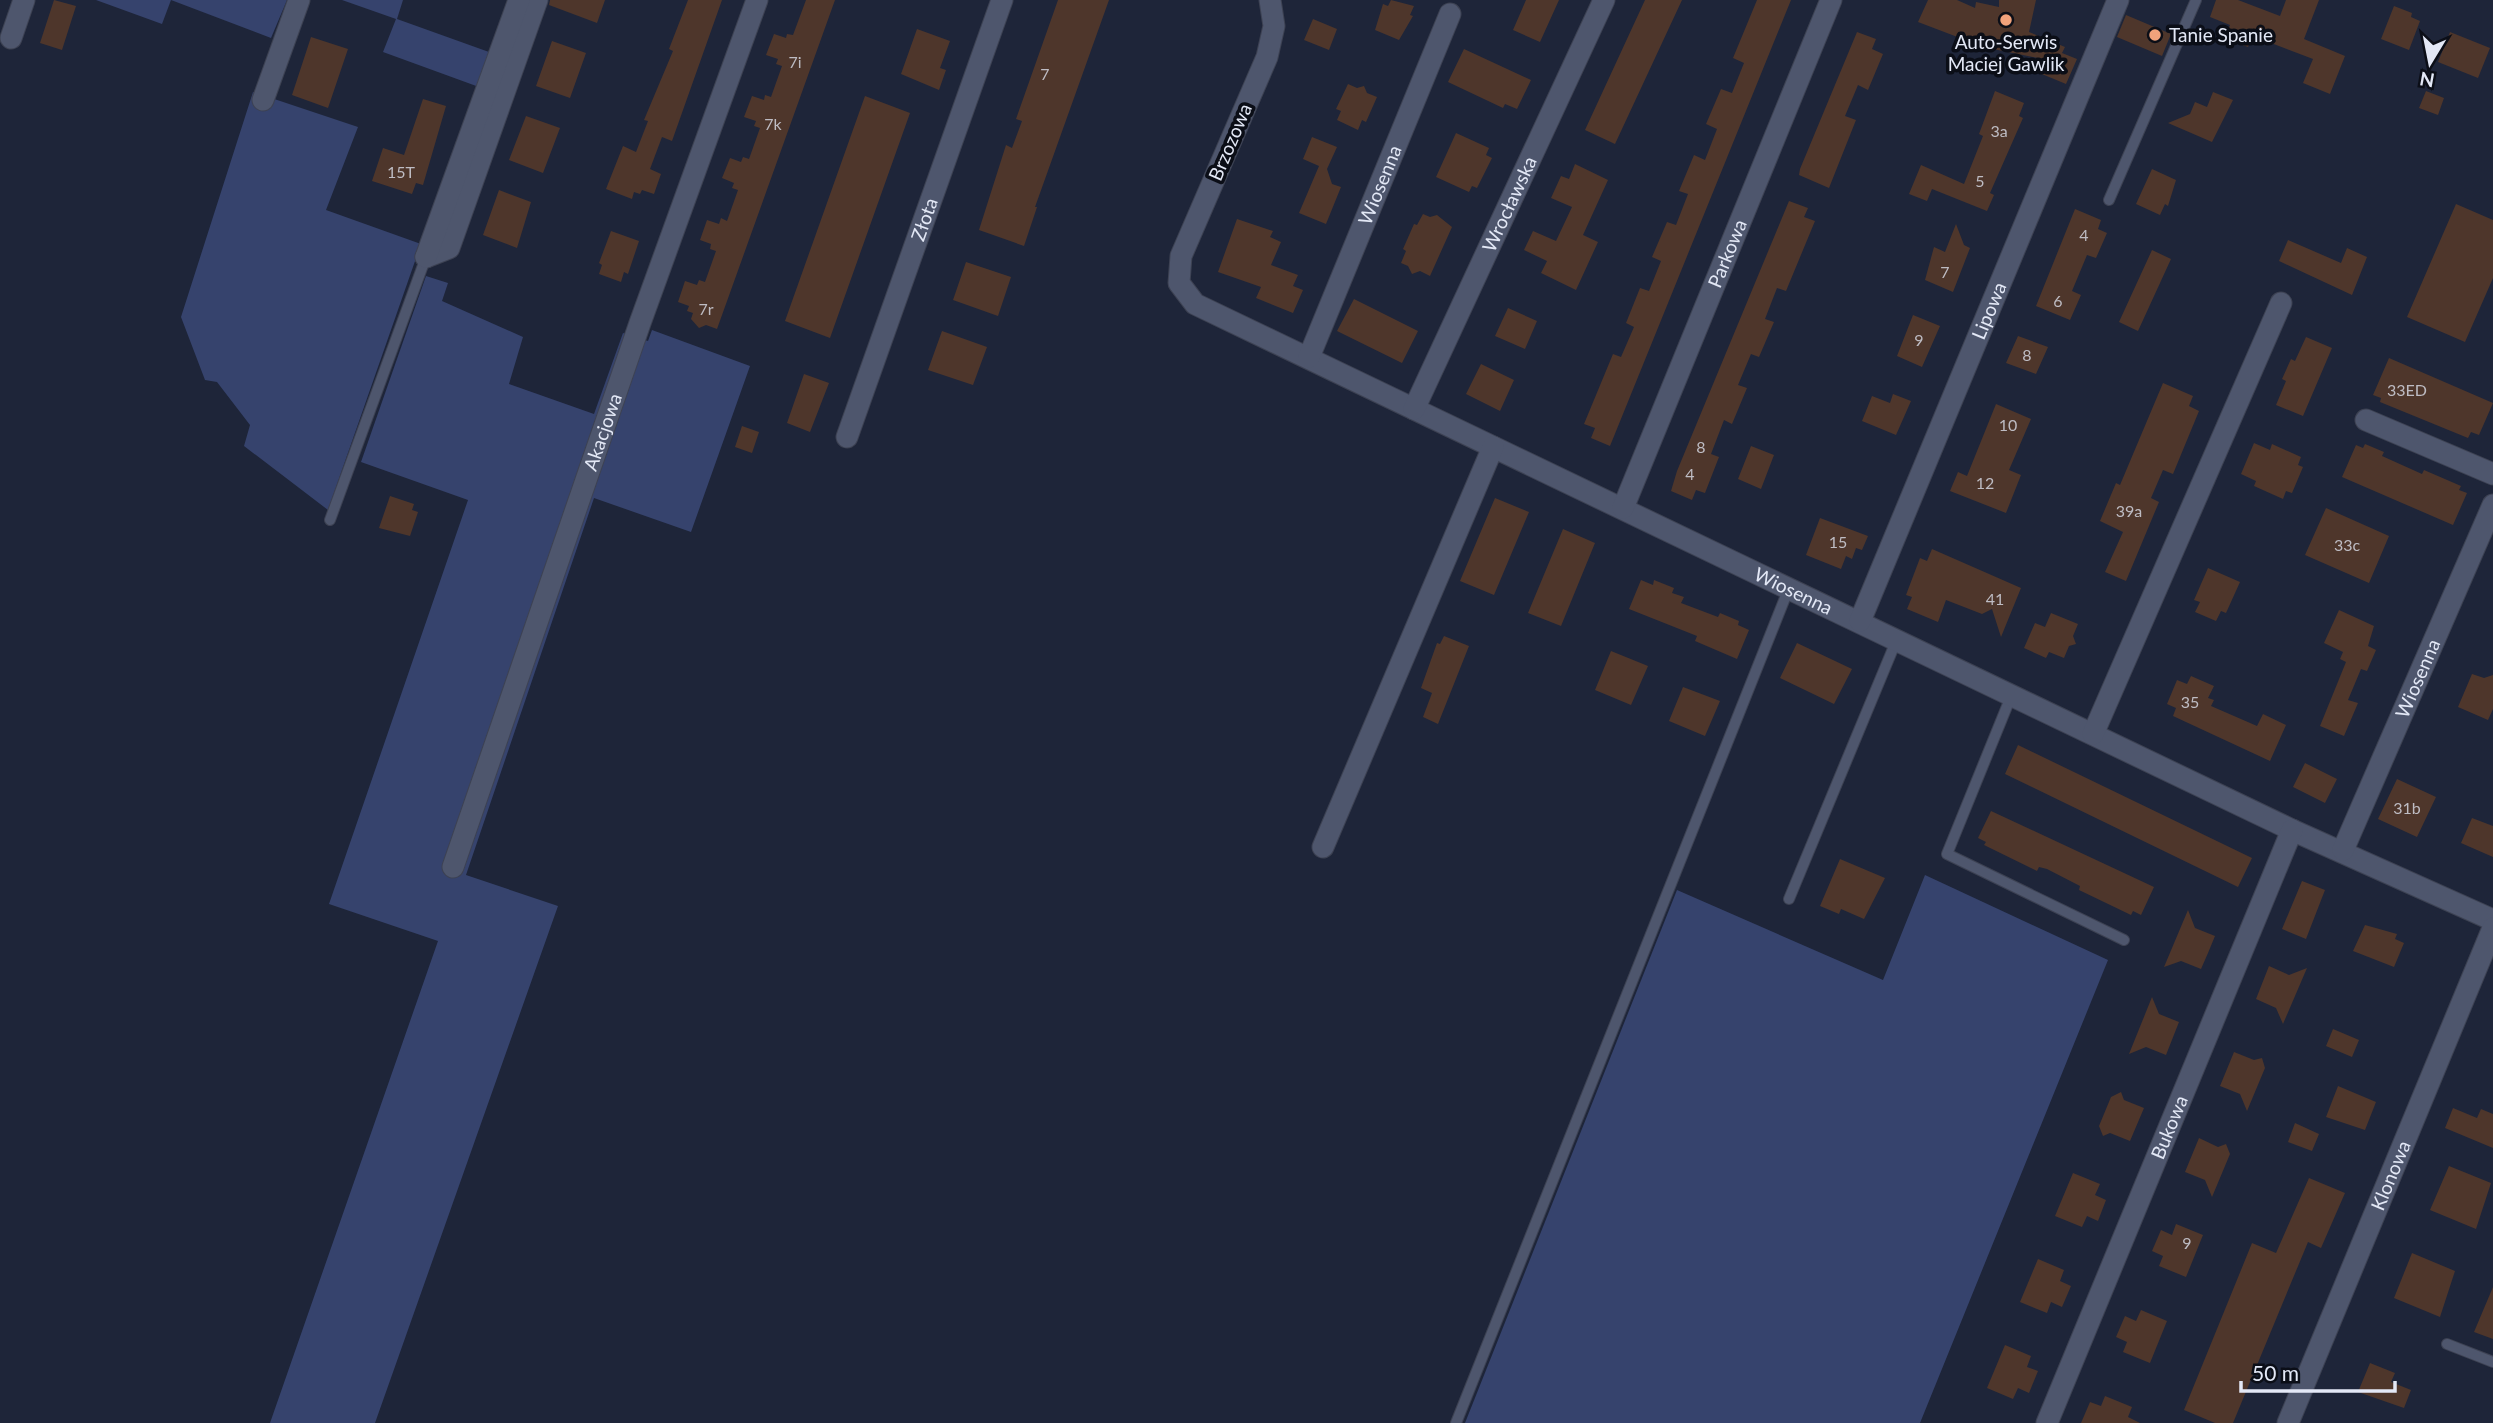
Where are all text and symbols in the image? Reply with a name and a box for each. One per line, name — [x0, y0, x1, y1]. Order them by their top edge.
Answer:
marker: Auto-Serwis Maciej Gawlik — [1998, 12, 2014, 28]
place label: Tanie Spanie — [2169, 23, 2273, 46]
marker: Tanie Spanie — [2147, 27, 2163, 43]
north arrow — [2395, 28, 2465, 98]
place label: Auto-Serwis Maciej Gawlik — [1948, 30, 2065, 75]
house number: 7i — [788, 52, 802, 71]
house number: 7 — [1040, 64, 1050, 83]
text: N — [2418, 68, 2436, 93]
street label: Brzozowa — [1203, 100, 1256, 184]
house number: 7k — [764, 114, 783, 133]
house number: 3a — [1990, 121, 2008, 140]
street label: Wiosenna — [1353, 142, 1406, 228]
street label: Wrocławska — [1477, 152, 1541, 255]
house number: 15T — [387, 162, 416, 181]
house number: 5 — [1975, 171, 1985, 190]
street label: Złota — [906, 194, 942, 244]
street label: Parkowa — [1703, 216, 1751, 291]
house number: 4 — [2079, 225, 2089, 244]
house number: 7 — [1940, 262, 1950, 281]
street label: Lipowa — [1966, 278, 2011, 343]
house number: 6 — [2053, 291, 2063, 310]
house number: 7r — [698, 299, 714, 318]
house number: 9 — [1914, 330, 1924, 349]
house number: 8 — [2022, 345, 2032, 364]
house number: 33ED — [2387, 380, 2427, 399]
street label: Akacjowa — [578, 390, 626, 474]
house number: 10 — [1999, 415, 2017, 434]
house number: 8 — [1696, 437, 1706, 456]
house number: 4 — [1685, 464, 1695, 483]
house number: 12 — [1976, 473, 1994, 492]
house number: 39a — [2116, 501, 2142, 520]
house number: 15 — [1829, 532, 1847, 551]
house number: 33c — [2334, 535, 2360, 554]
street label: Wiosenna — [1751, 562, 1836, 619]
house number: 41 — [1986, 589, 2004, 608]
street label: Wiosenna — [2390, 635, 2444, 721]
house number: 35 — [2181, 692, 2199, 711]
house number: 31b — [2393, 798, 2421, 817]
street label: Bukowa — [2145, 1092, 2192, 1162]
street label: Klonowa — [2365, 1137, 2415, 1213]
house number: 9 — [2182, 1233, 2192, 1252]
scale bar — [2241, 1350, 2395, 1394]
text: 50 m — [2252, 1360, 2299, 1385]

